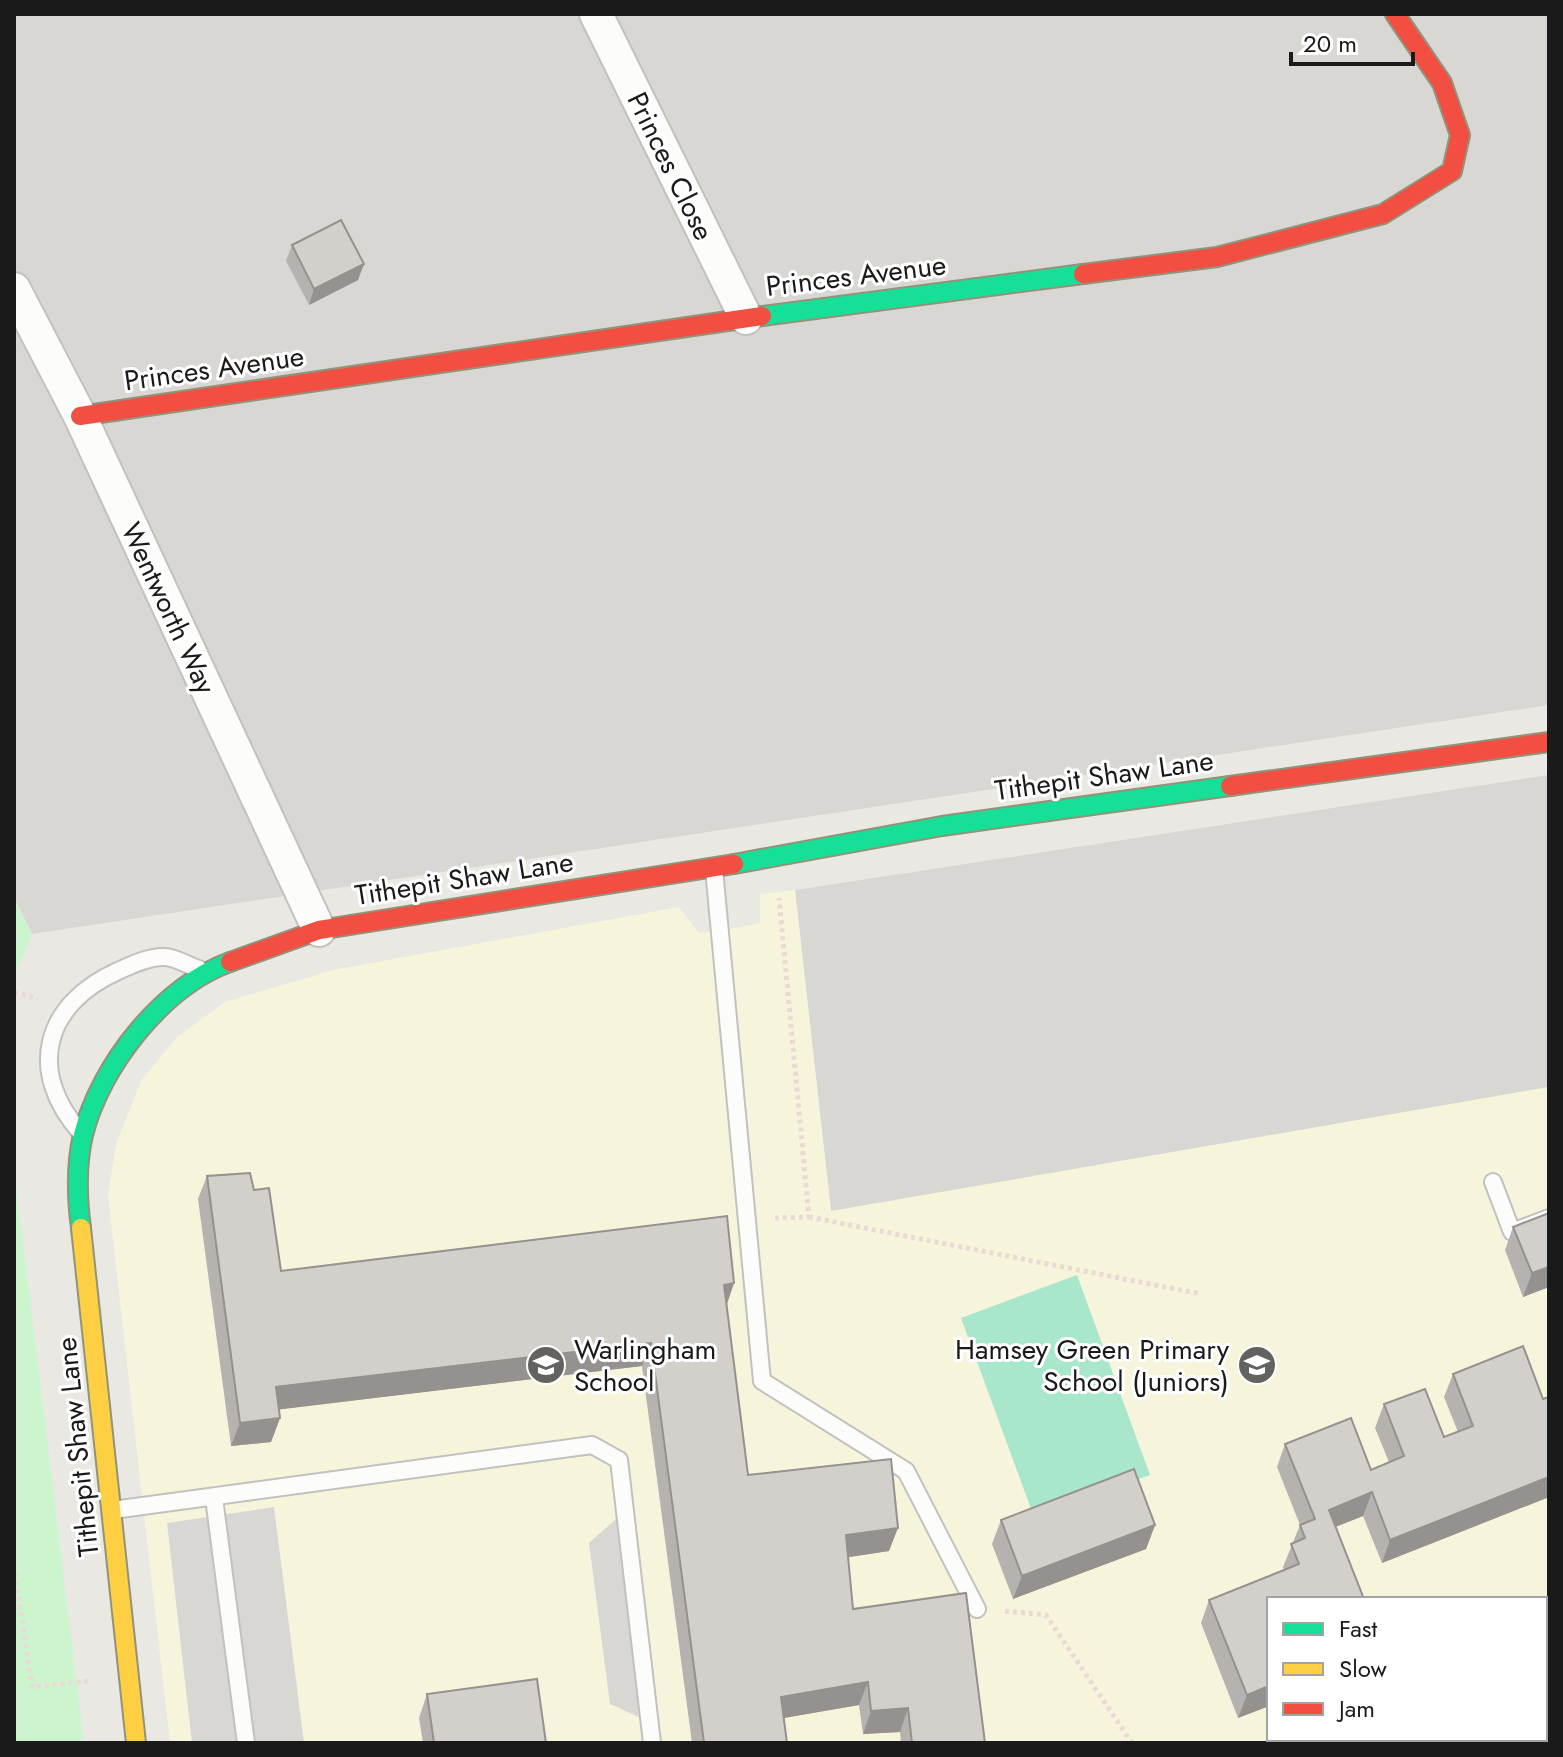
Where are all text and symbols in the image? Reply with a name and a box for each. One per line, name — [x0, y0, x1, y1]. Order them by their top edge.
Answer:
scale bar — [1291, 16, 1413, 66]
text: 20 m — [1303, 26, 1357, 61]
street label: Princes Close — [617, 85, 724, 247]
street label: Princes Avenue — [764, 244, 948, 307]
street label: Princes Avenue — [122, 336, 307, 401]
street label: Wentworth Way — [111, 516, 227, 701]
street label: Tithepit Shaw Lane — [992, 740, 1216, 811]
street label: Tithepit Shaw Lane — [352, 841, 576, 916]
place label: Warlingham School — [574, 1329, 716, 1402]
place label: Hamsey Green Primary School (Juniors) — [955, 1329, 1230, 1402]
street label: Tithepit Shaw Lane — [46, 1335, 109, 1559]
school or university icon: Warlingham School — [525, 1344, 567, 1386]
school or university icon: Hamsey Green Primary School (Juniors) — [1236, 1344, 1278, 1386]
legend — [1267, 1597, 1547, 1741]
text: Fast — [1339, 1611, 1377, 1646]
text: Slow — [1339, 1651, 1387, 1686]
text: Jam — [1336, 1691, 1375, 1726]

